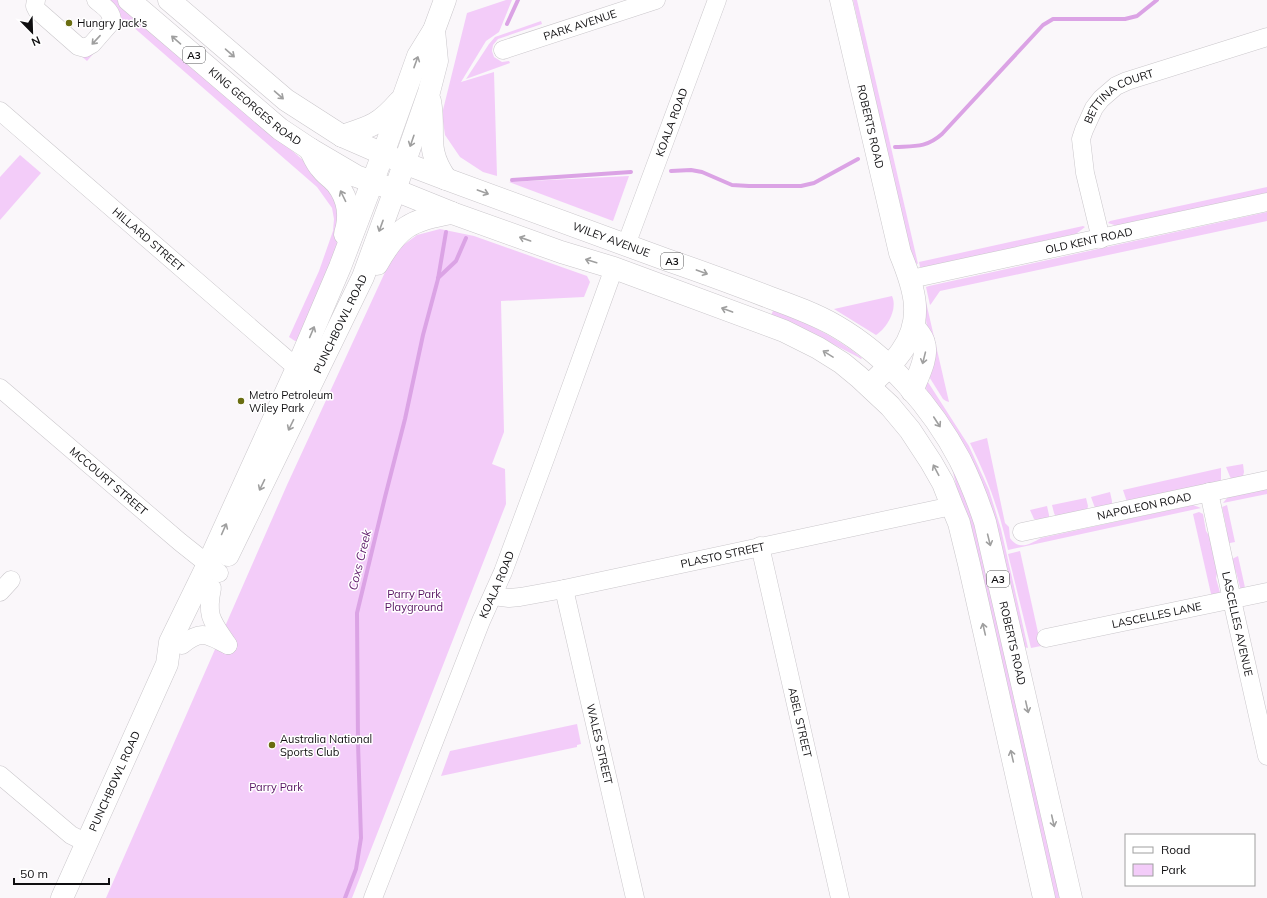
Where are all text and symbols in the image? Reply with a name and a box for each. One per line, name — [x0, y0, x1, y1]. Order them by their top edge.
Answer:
street label: PARK AVENUE — [542, 6, 618, 43]
north arrow — [12, 12, 52, 52]
place label: Hungry Jack's — [77, 16, 147, 30]
marker: Hungry Jack's — [64, 18, 74, 28]
text: N — [29, 33, 42, 49]
one-way arrow — [91, 35, 100, 45]
one-way arrow — [170, 35, 181, 44]
road number: A3 — [183, 47, 205, 63]
one-way arrow — [225, 48, 236, 57]
one-way arrow — [413, 55, 420, 68]
street label: KING GEORGES ROAD — [206, 64, 304, 148]
street label: BETTINA COURT — [1081, 66, 1156, 126]
street label: ROBERTS ROAD — [854, 83, 887, 170]
street label: KOALA ROAD — [652, 86, 691, 158]
one-way arrow — [274, 90, 284, 99]
one-way arrow — [407, 134, 415, 146]
one-way arrow — [477, 189, 489, 197]
one-way arrow — [339, 190, 346, 202]
street label: HILLARD STREET — [109, 204, 187, 274]
street label: WILEY AVENUE — [571, 219, 652, 260]
one-way arrow — [377, 220, 385, 232]
street label: OLD KENT ROAD — [1044, 224, 1134, 257]
one-way arrow — [519, 234, 531, 242]
road number: A3 — [661, 253, 683, 269]
one-way arrow — [585, 257, 598, 264]
one-way arrow — [695, 269, 708, 276]
street label: PUNCHBOWL ROAD — [310, 272, 370, 376]
one-way arrow — [721, 305, 733, 313]
one-way arrow — [309, 327, 316, 339]
one-way arrow — [822, 350, 834, 358]
one-way arrow — [919, 352, 927, 365]
place label: Metro Petroleum Wiley Park — [249, 388, 333, 415]
marker: Metro Petroleum Wiley Park — [236, 396, 246, 406]
one-way arrow — [932, 416, 941, 427]
one-way arrow — [287, 419, 294, 431]
street label: MCCOURT STREET — [67, 444, 151, 518]
one-way arrow — [931, 464, 939, 476]
one-way arrow — [258, 479, 265, 491]
street label: NAPOLEON ROAD — [1096, 489, 1193, 523]
one-way arrow — [221, 523, 228, 535]
water label: Coxs Creek — [345, 527, 374, 592]
one-way arrow — [986, 533, 994, 546]
street label: PLASTO STREET — [679, 539, 766, 571]
street label: KOALA ROAD — [476, 549, 517, 621]
street label: LASCELLES AVENUE — [1219, 570, 1256, 678]
road number: A3 — [987, 571, 1009, 587]
park label: Parry Park Playground — [385, 587, 443, 614]
street label: LASCELLES LANE — [1111, 599, 1203, 631]
street label: ROBERTS ROAD — [996, 600, 1029, 687]
one-way arrow — [979, 623, 987, 636]
street label: ABEL STREET — [785, 686, 815, 759]
one-way arrow — [1024, 701, 1032, 714]
street label: WALES STREET — [584, 702, 616, 786]
street label: PUNCHBOWL ROAD — [86, 729, 143, 834]
place label: Australia National Sports Club — [280, 732, 372, 759]
marker: Australia National Sports Club — [267, 740, 277, 750]
one-way arrow — [1007, 750, 1015, 763]
park label: Parry Park — [249, 780, 303, 794]
one-way arrow — [1050, 814, 1058, 827]
legend — [1125, 834, 1255, 886]
text: Road — [1161, 842, 1190, 857]
scale bar — [14, 860, 109, 886]
text: Park — [1161, 862, 1187, 877]
text: 50 m — [20, 866, 48, 881]

